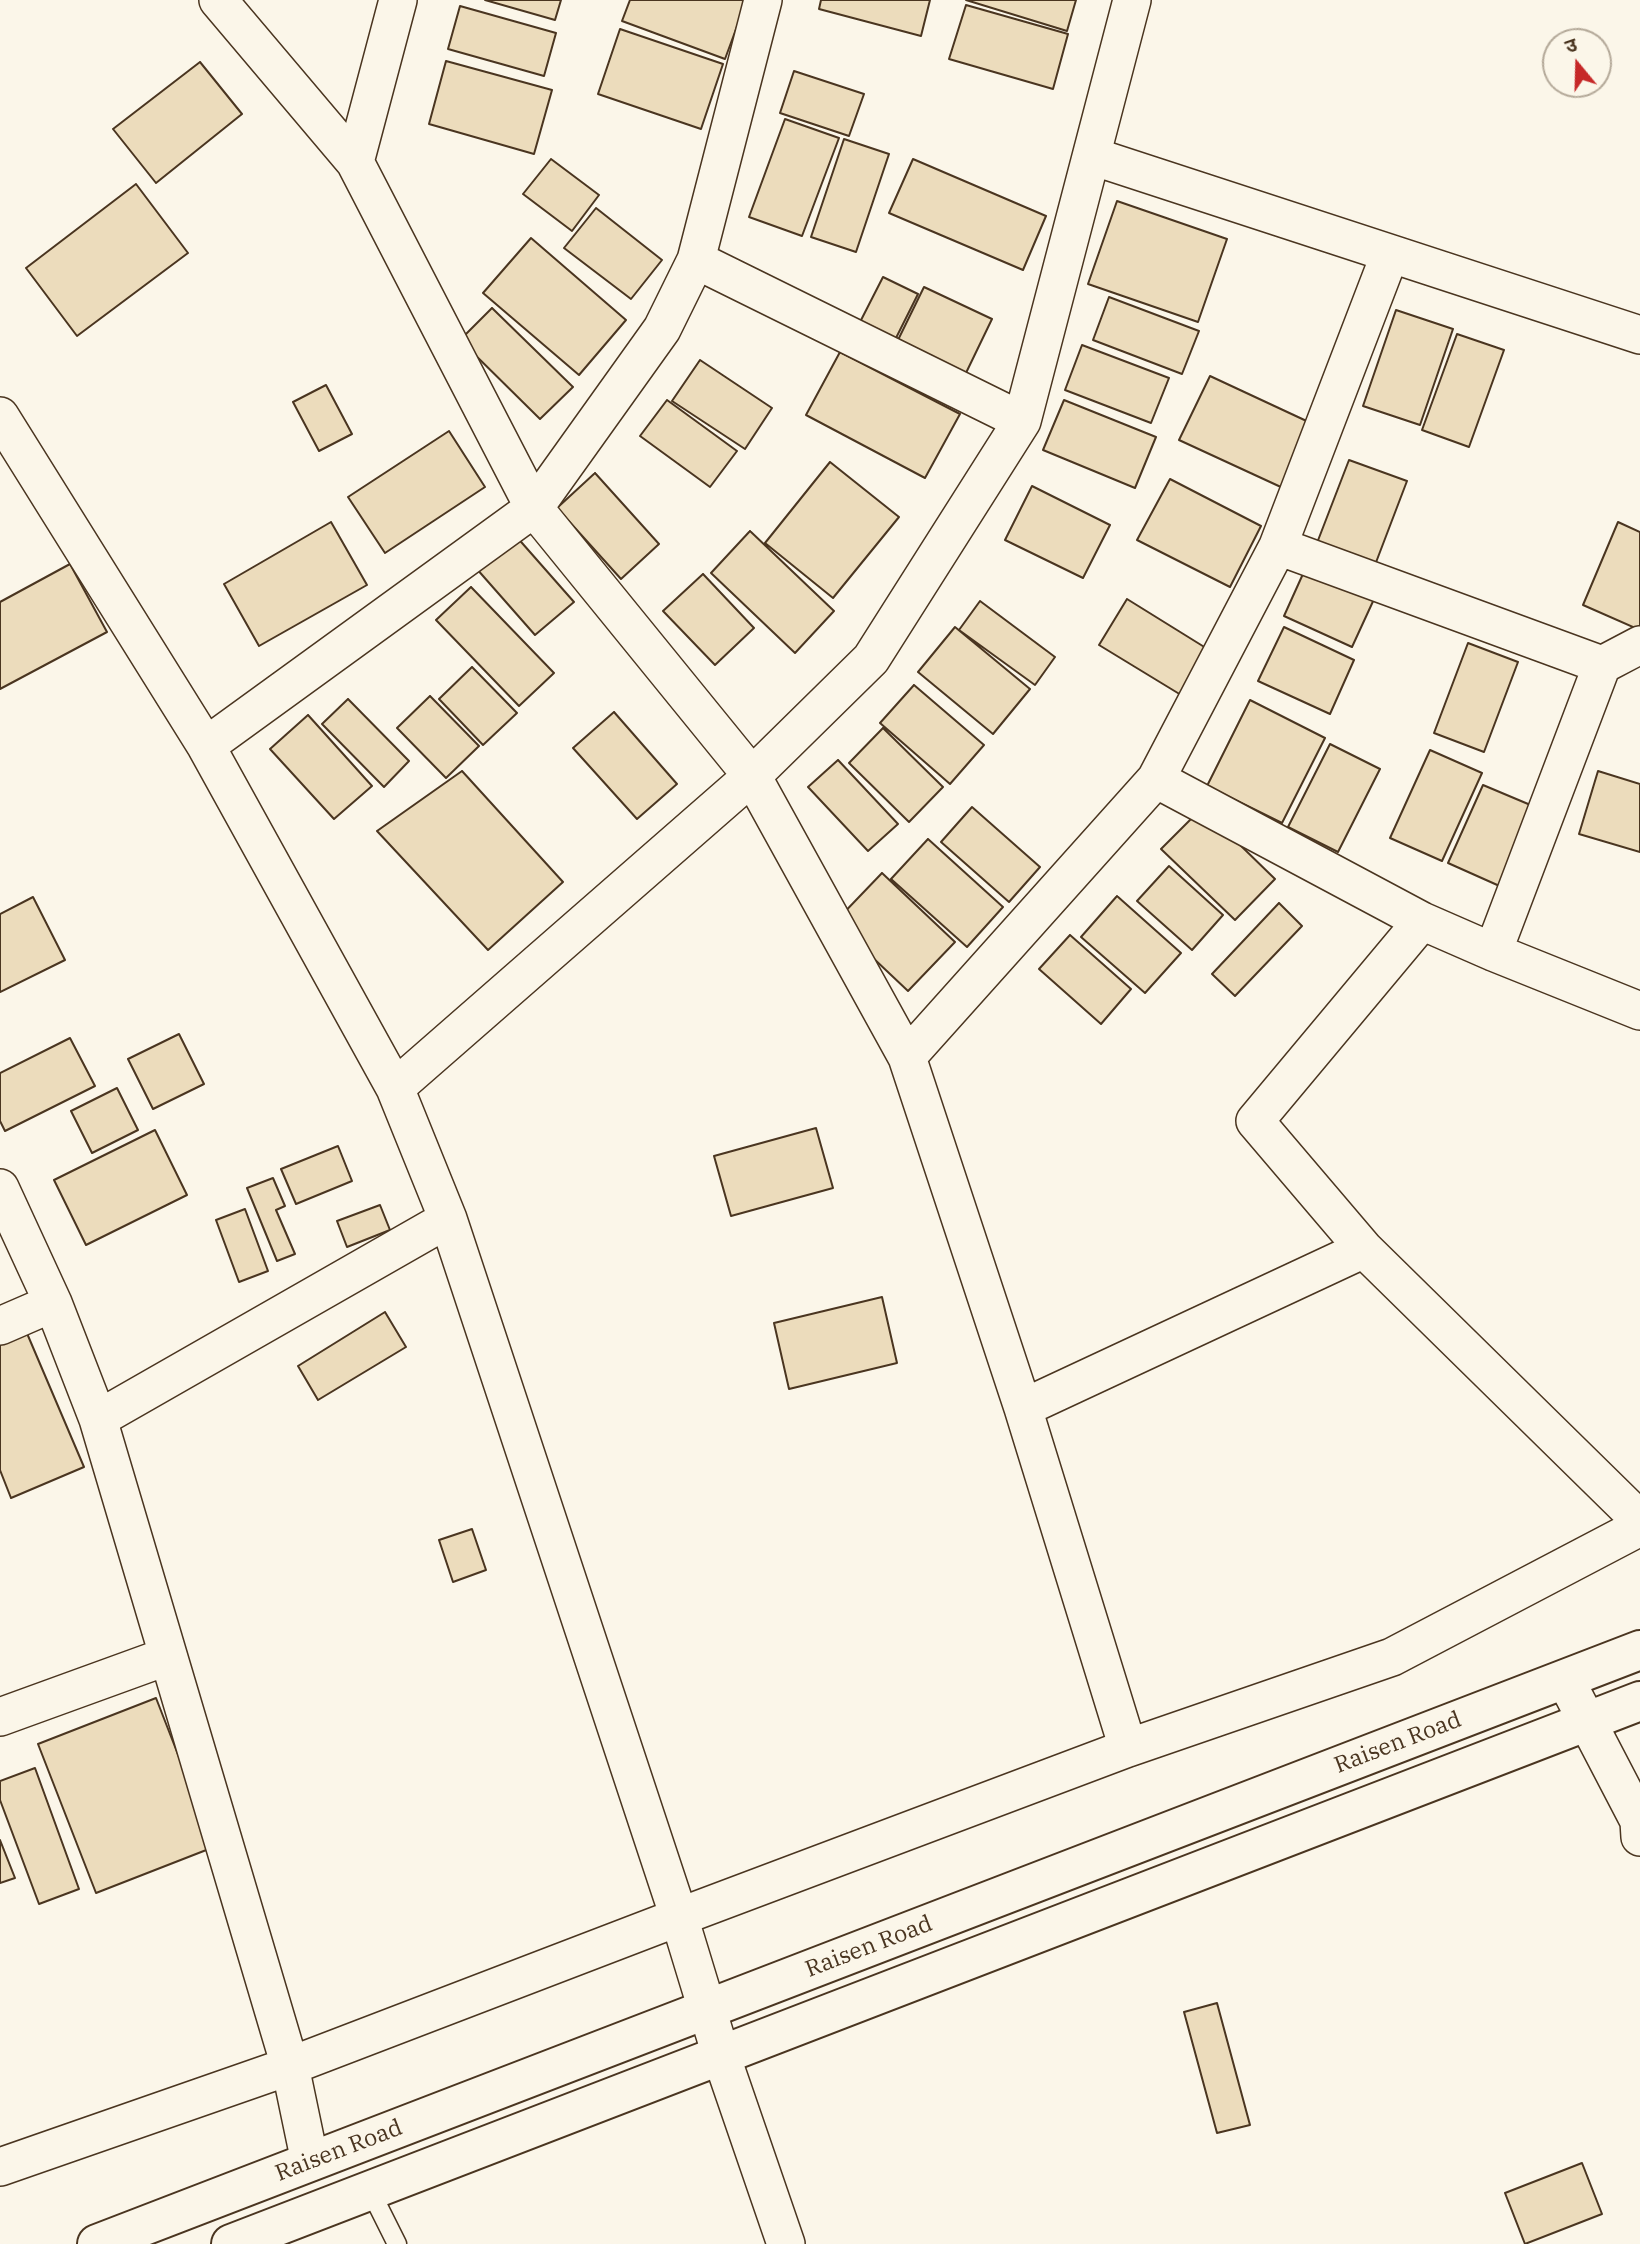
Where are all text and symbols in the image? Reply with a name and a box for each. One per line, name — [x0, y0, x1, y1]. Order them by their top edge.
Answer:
north arrow — [1542, 28, 1612, 98]
text: उ — [1562, 32, 1580, 58]
street label: Raisen Road — [1331, 1706, 1465, 1780]
street label: Raisen Road — [802, 1910, 936, 1984]
street label: Raisen Road — [272, 2114, 406, 2188]

